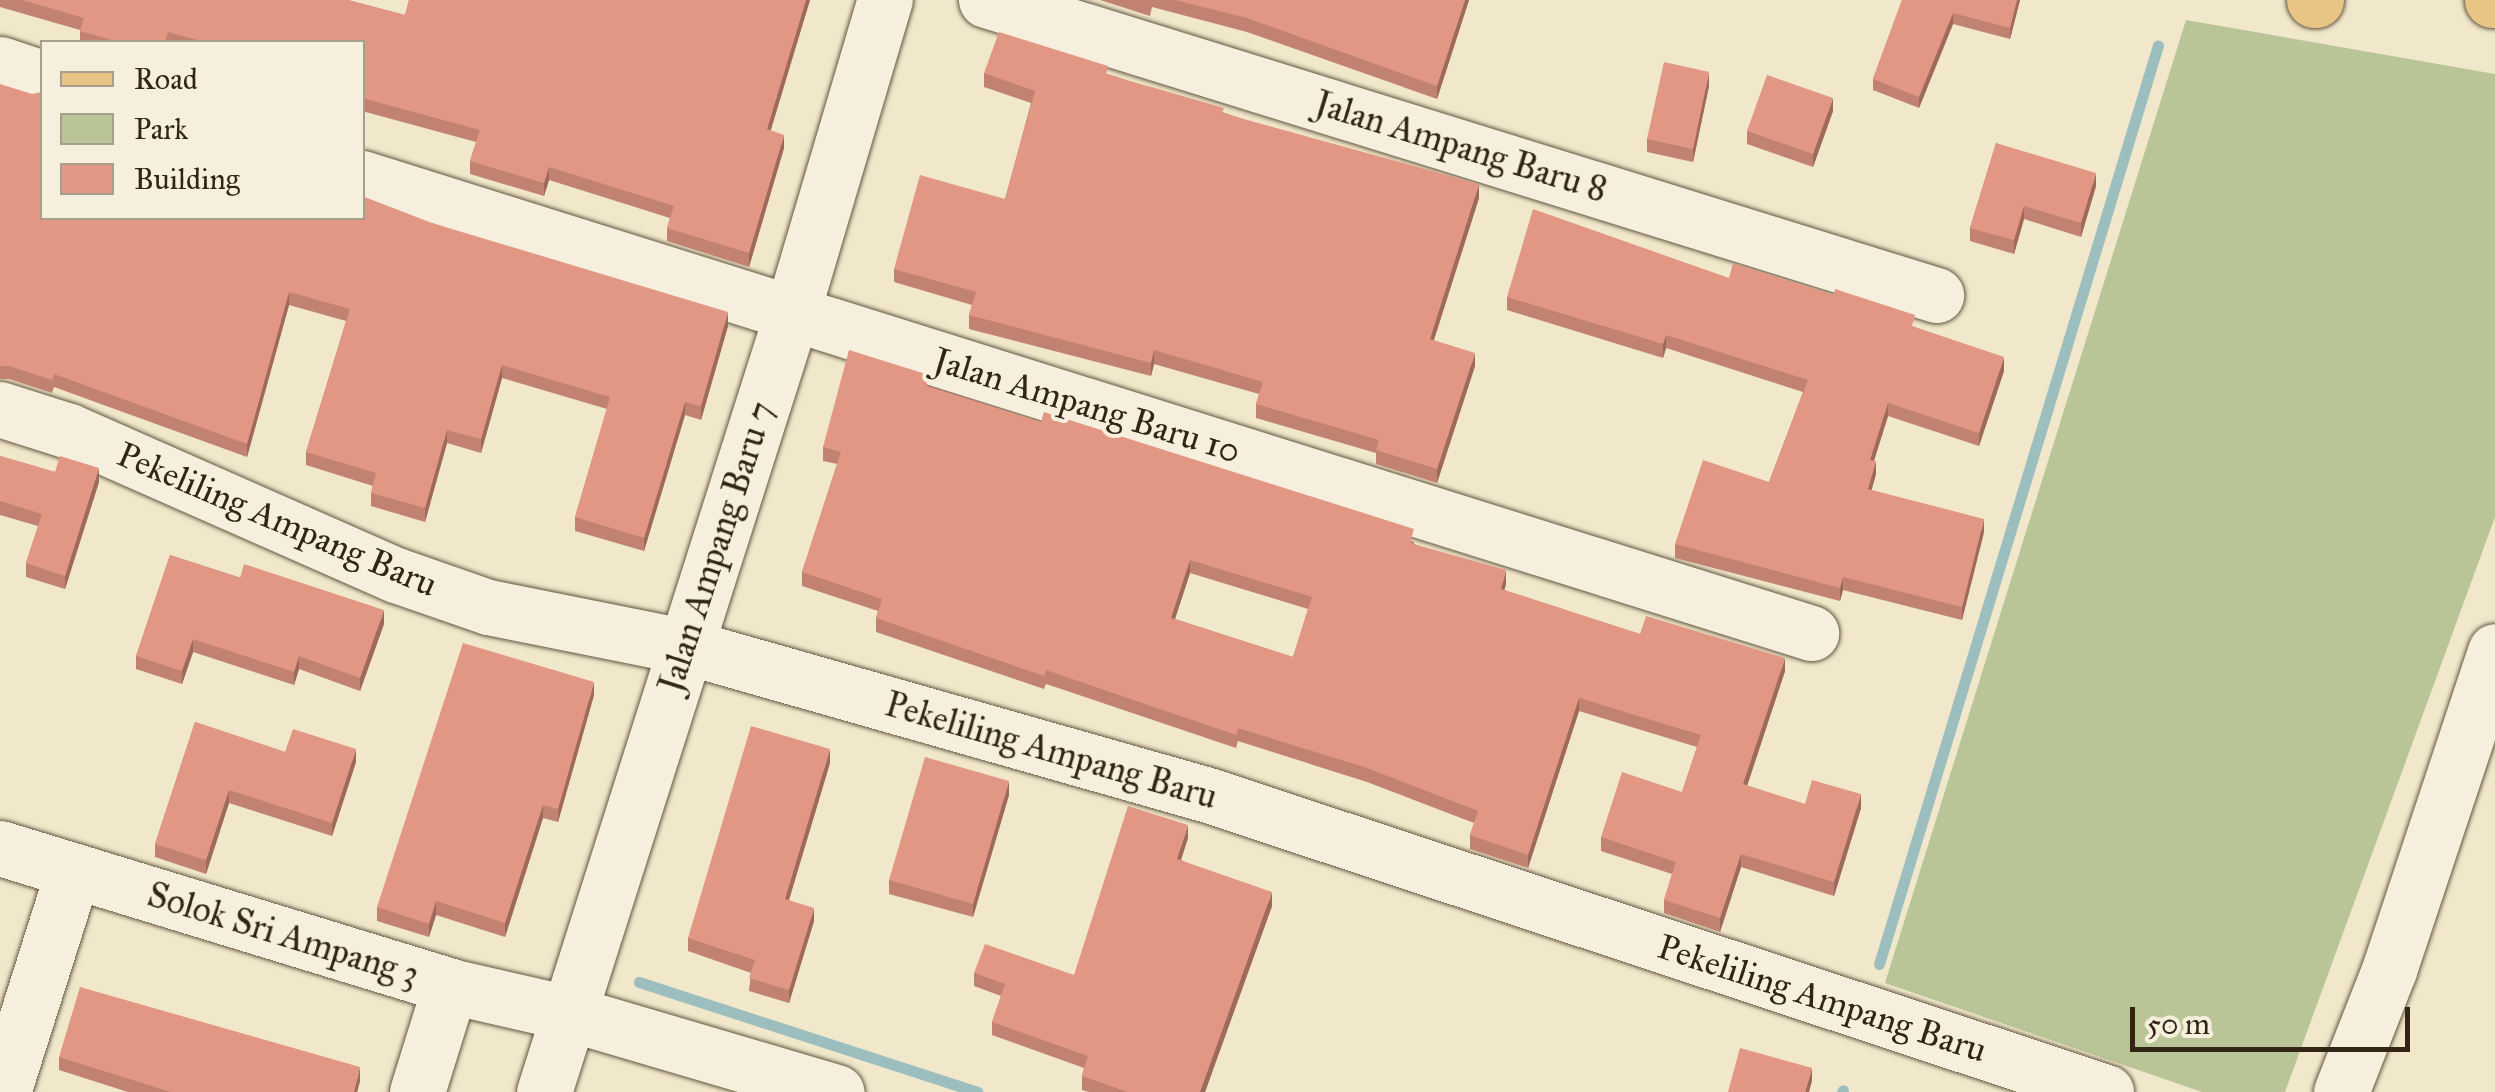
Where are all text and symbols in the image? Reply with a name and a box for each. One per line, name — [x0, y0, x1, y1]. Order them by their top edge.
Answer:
legend — [40, 40, 365, 220]
text: Road — [134, 61, 198, 97]
street label: Jalan Ampang Baru 8 — [1310, 83, 1612, 211]
text: Park — [134, 111, 188, 147]
text: Building — [134, 161, 240, 197]
street label: Jalan Ampang Baru 10 — [929, 339, 1245, 473]
street label: Jalan Ampang Baru 7 — [650, 396, 784, 698]
street label: Pekeliling Ampang Baru — [111, 434, 443, 606]
street label: Pekeliling Ampang Baru — [880, 684, 1222, 818]
street label: Solok Sri Ampang 3 — [142, 874, 424, 996]
street label: Pekeliling Ampang Baru — [1652, 926, 1992, 1072]
scale bar — [2135, 987, 2415, 1049]
text: 50 m — [2147, 1006, 2210, 1042]

